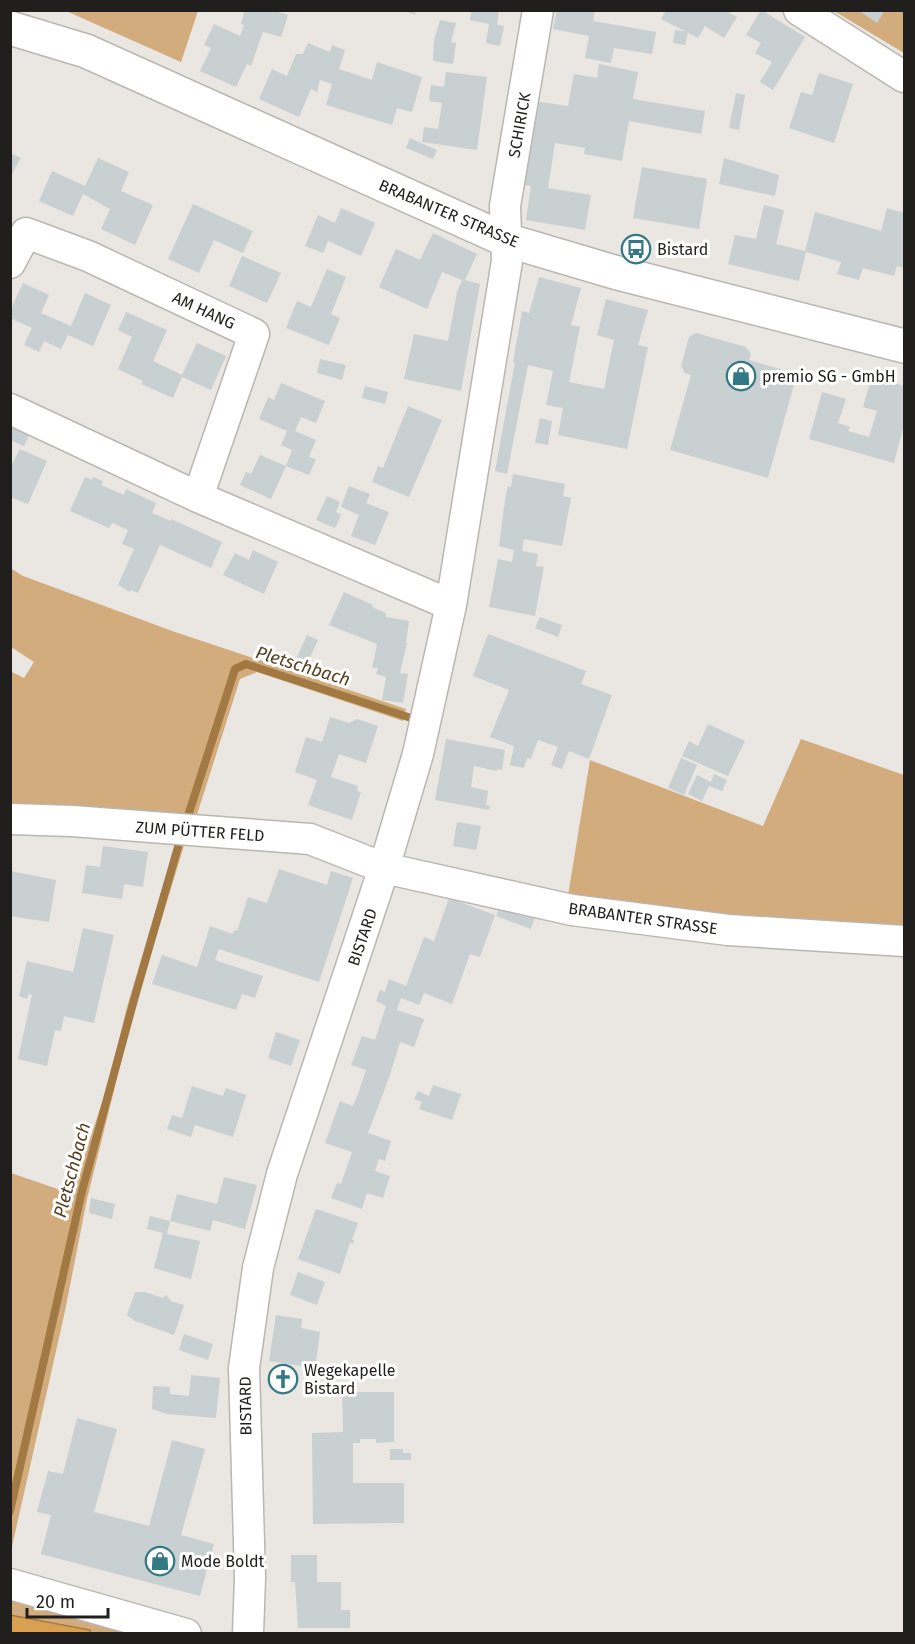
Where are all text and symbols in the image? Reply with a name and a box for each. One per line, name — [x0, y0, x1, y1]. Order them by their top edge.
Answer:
street label: SCHIRICK — [504, 90, 535, 159]
street label: BRABANTER STRASSE — [376, 175, 522, 252]
bus stop icon: Bistard — [620, 233, 652, 265]
place label: Bistard — [657, 240, 708, 259]
street label: AM HANG — [169, 288, 238, 333]
shop icon: premio SG - GmbH — [725, 360, 757, 392]
place label: premio SG - GmbH — [762, 367, 896, 386]
water label: Pletschbach — [253, 641, 353, 691]
street label: ZUM PÜTTER FELD — [135, 818, 265, 845]
street label: BRABANTER STRASSE — [567, 899, 719, 938]
street label: BISTARD — [344, 906, 381, 968]
water label: Pletschbach — [49, 1120, 95, 1220]
place label: Wegekapelle Bistard — [304, 1361, 395, 1398]
church icon: Wegekapelle Bistard — [267, 1363, 299, 1395]
street label: BISTARD — [235, 1376, 256, 1436]
shop icon: Mode Boldt — [144, 1545, 176, 1577]
place label: Mode Boldt — [181, 1552, 265, 1571]
scale bar — [27, 1581, 108, 1619]
text: 20 m — [36, 1591, 75, 1613]

